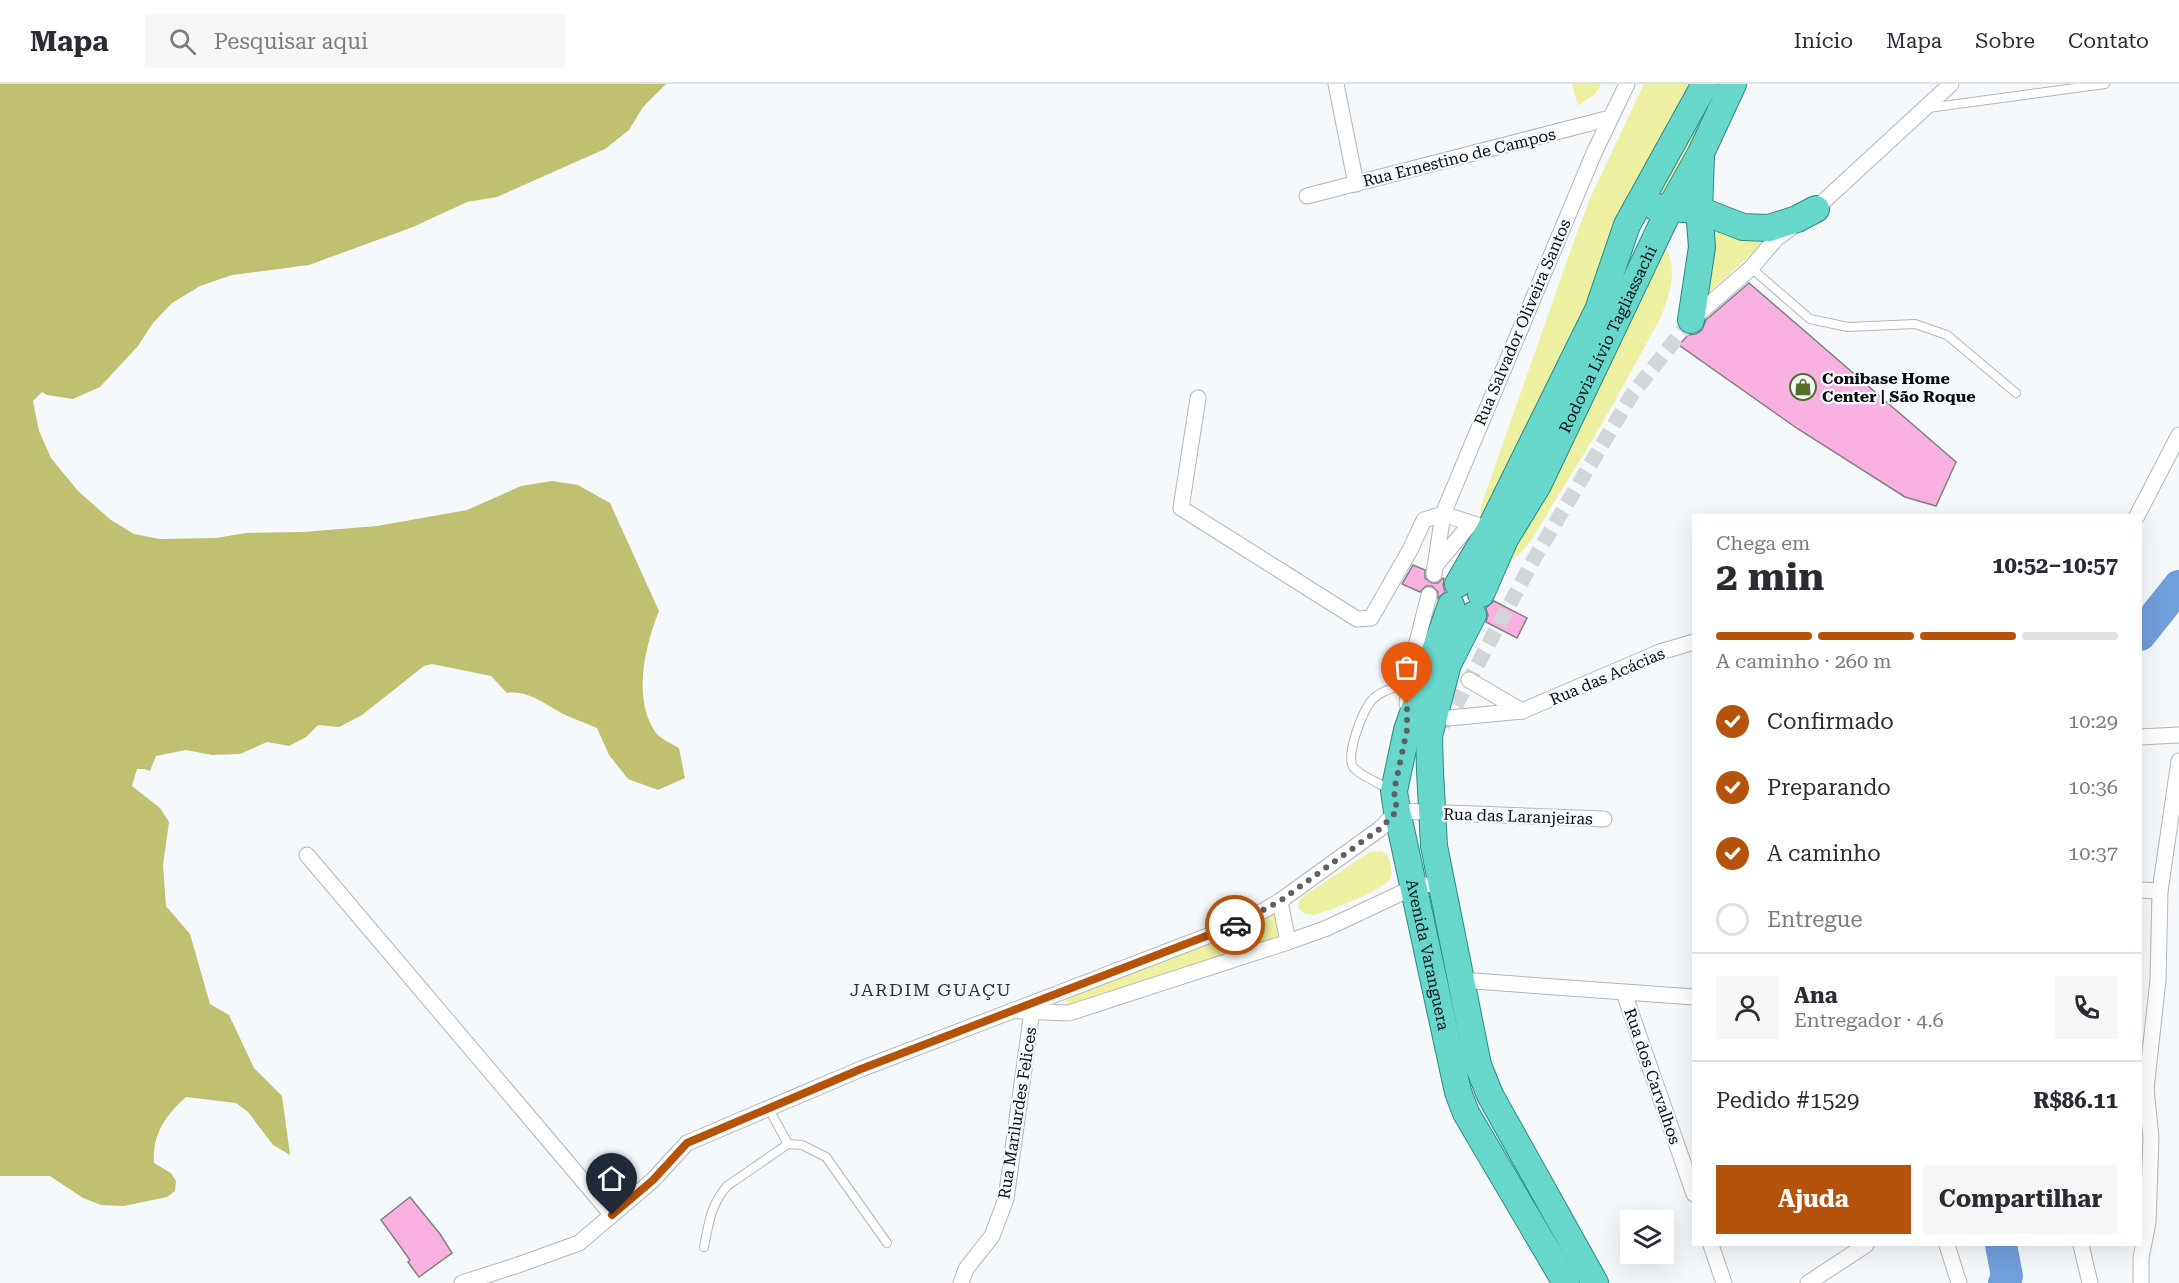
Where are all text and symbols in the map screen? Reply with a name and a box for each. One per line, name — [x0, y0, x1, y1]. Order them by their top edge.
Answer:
search box — [145, 14, 565, 68]
text: Mapa — [30, 25, 109, 58]
icon: search — [166, 25, 199, 58]
text: Pesquisar aqui — [214, 29, 368, 54]
text: Início — [1794, 29, 1853, 53]
text: Mapa — [1886, 29, 1942, 53]
text: Sobre — [1975, 29, 2035, 53]
text: Contato — [2068, 29, 2149, 53]
street label: Rua Ernestino de Campos — [1361, 124, 1558, 191]
street label: Rua Salvador Oliveira Santos — [1470, 216, 1575, 428]
street label: Rodovia Lívio Tagliassachi — [1555, 243, 1661, 436]
place label: Conibase Home Center | São Roque — [1822, 369, 1976, 406]
shop icon: Conibase Home Center | São Roque — [1788, 372, 1818, 402]
text: Chega em — [1716, 531, 1810, 555]
text: 10:52–10:57 — [1992, 553, 2118, 578]
text: 2 min — [1716, 554, 1824, 600]
pin — [1381, 642, 1432, 704]
street label: Rua das Acácias — [1547, 644, 1668, 709]
text: A caminho · 260 m — [1716, 649, 1892, 673]
icon: bag — [1390, 651, 1423, 684]
icon: check — [1716, 705, 1749, 738]
text: Confirmado — [1767, 709, 1894, 734]
text: 10:29 — [2068, 709, 2118, 733]
icon: check — [1716, 771, 1749, 804]
text: Preparando — [1767, 775, 1891, 800]
text: 10:36 — [2068, 775, 2118, 799]
street label: Rua das Laranjeiras — [1443, 804, 1593, 829]
icon: check — [1716, 837, 1749, 870]
text: A caminho — [1767, 841, 1881, 866]
text: 10:37 — [2068, 841, 2118, 865]
street label: Avenida Varanguera — [1402, 877, 1453, 1032]
courier — [1205, 895, 1265, 955]
text: Entregue — [1767, 907, 1863, 932]
icon: car — [1219, 909, 1252, 942]
button: person — [1716, 976, 1779, 1039]
button: phone — [2055, 976, 2118, 1039]
district label: JARDIM GUAÇU — [850, 979, 1012, 1000]
text: Ana — [1794, 983, 1838, 1008]
street label: Rua dos Carvalhos — [1620, 1006, 1685, 1147]
text: Entregador · 4.6 — [1794, 1008, 1944, 1032]
street label: Rua Marilurdes Felices — [995, 1025, 1041, 1200]
text: Pedido #1529 — [1716, 1088, 1859, 1113]
text: R$86.11 — [2033, 1088, 2118, 1113]
pin — [586, 1153, 637, 1215]
icon: home — [595, 1162, 628, 1195]
button: Ajuda — [1716, 1165, 1911, 1234]
button: Compartilhar — [1923, 1165, 2118, 1234]
map controls — [1620, 1210, 1674, 1264]
button: layers — [1620, 1210, 1674, 1264]

